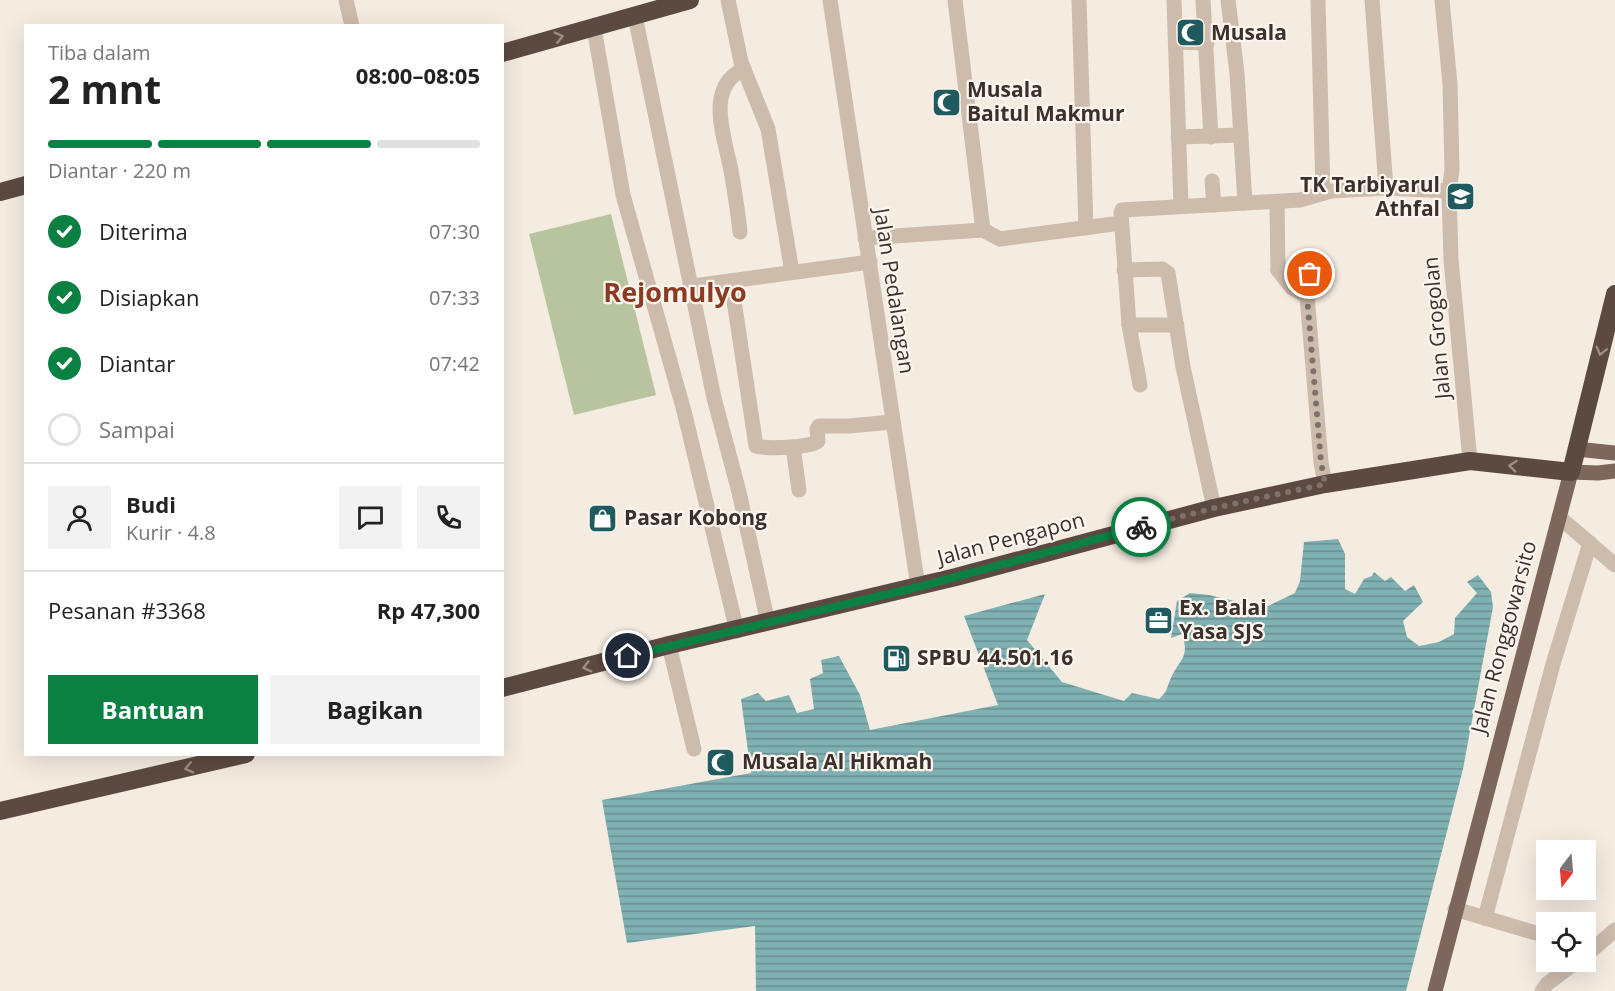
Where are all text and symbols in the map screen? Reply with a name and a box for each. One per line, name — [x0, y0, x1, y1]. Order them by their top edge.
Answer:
mosque icon: Musala — [1174, 17, 1206, 49]
place label: Musala — [1211, 18, 1287, 46]
one-way arrow — [553, 31, 563, 44]
text: Tiba dalam — [48, 39, 151, 66]
text: 08:00–08:05 — [356, 60, 480, 90]
text: 2 mnt — [48, 62, 161, 115]
place label: Musala Baitul Makmur — [967, 75, 1125, 127]
mosque icon: Musala Baitul Makmur — [930, 86, 962, 118]
text: Diantar · 220 m — [48, 157, 191, 184]
place label: TK Tarbiyarul Athfal — [1300, 170, 1440, 222]
school or university icon: TK Tarbiyarul Athfal — [1445, 181, 1477, 213]
street label: Jalan Pedalangan — [868, 204, 922, 376]
icon: check — [48, 215, 81, 248]
text: Diterima — [99, 216, 188, 246]
text: 07:30 — [429, 218, 480, 245]
pin — [1284, 248, 1335, 299]
street label: Jalan Grogolan — [1416, 256, 1456, 403]
icon: bag — [1293, 257, 1326, 290]
district label: Rejomulyo — [603, 273, 747, 310]
icon: check — [48, 281, 81, 314]
text: Disiapkan — [99, 282, 200, 312]
text: 07:33 — [429, 284, 480, 311]
one-way arrow — [1595, 346, 1608, 356]
icon: check — [48, 347, 81, 380]
text: Diantar — [99, 348, 175, 378]
text: 07:42 — [429, 350, 480, 377]
text: Sampai — [99, 414, 175, 444]
one-way arrow — [1509, 460, 1518, 473]
button: person — [48, 486, 111, 549]
button: chat — [339, 486, 402, 549]
button: phone — [417, 486, 480, 549]
text: Budi — [126, 489, 176, 519]
courier — [1111, 497, 1171, 557]
shop icon: Pasar Kobong — [587, 502, 619, 534]
place label: Pasar Kobong — [624, 503, 767, 531]
street label: Jalan Pengapon — [932, 505, 1087, 572]
icon: bike — [1125, 511, 1158, 544]
text: Kurir · 4.8 — [126, 519, 216, 546]
street label: Jalan Ronggowarsito — [1463, 537, 1542, 738]
place label: Ex. Balai Yasa SJS — [1179, 593, 1267, 645]
text: Pesanan #3368 — [48, 595, 206, 625]
text: Rp 47,300 — [377, 595, 480, 625]
office icon: Ex. Balai Yasa SJS — [1142, 604, 1174, 636]
pin — [602, 630, 653, 681]
icon: home — [611, 639, 644, 672]
fuel station icon: SPBU 44.501.16 — [880, 642, 912, 674]
place label: SPBU 44.501.16 — [917, 643, 1073, 671]
one-way arrow — [582, 659, 592, 672]
button: Bantuan — [48, 675, 258, 744]
button: Bagikan — [270, 675, 480, 744]
mosque icon: Musala Al Hikmah — [705, 746, 737, 778]
place label: Musala Al Hikmah — [742, 747, 932, 775]
one-way arrow — [184, 760, 194, 773]
north arrow — [1536, 840, 1596, 900]
map controls — [1536, 840, 1596, 972]
button: locate — [1536, 912, 1596, 972]

